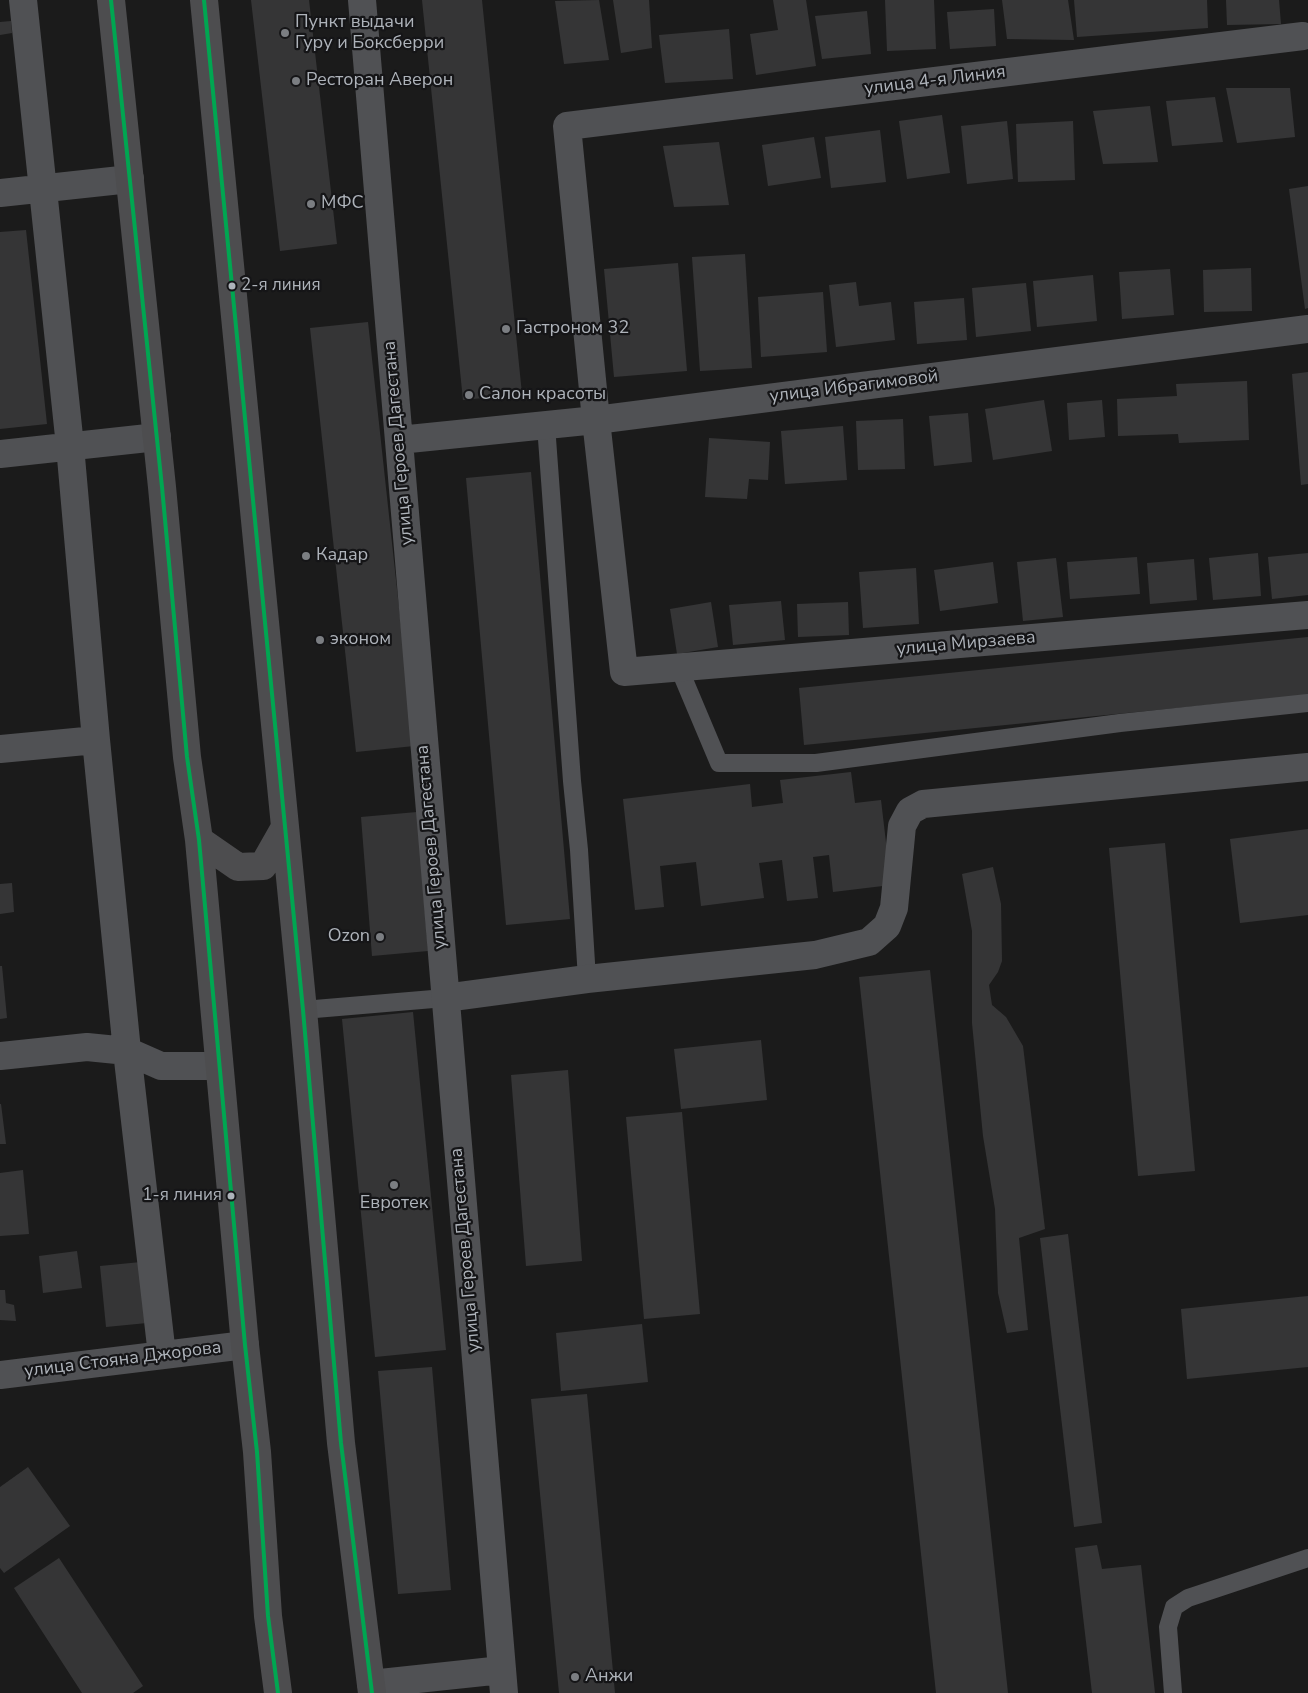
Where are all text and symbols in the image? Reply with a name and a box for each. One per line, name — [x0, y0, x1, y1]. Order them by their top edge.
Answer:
place label: Пункт выдачи Гуру и Боксберри — [295, 12, 444, 54]
marker: Пункт выдачи Гуру и Боксберри — [279, 27, 291, 39]
street label: улица 4-я Линия — [863, 62, 1007, 100]
place label: Ресторан Аверон — [306, 70, 453, 92]
marker: Ресторан Аверон — [290, 75, 302, 87]
place label: МФС — [321, 193, 364, 215]
marker: МФС — [305, 198, 317, 210]
place label: 2-я линия — [241, 276, 321, 296]
marker: 2-я линия — [227, 281, 237, 291]
place label: Гастроном 32 — [516, 318, 629, 340]
marker: Гастроном 32 — [500, 323, 512, 335]
street label: улица Героев Дагестана — [379, 340, 419, 546]
street label: улица Ибрагимовой — [768, 366, 940, 408]
place label: Салон красоты — [479, 384, 606, 406]
marker: Салон красоты — [463, 389, 475, 401]
place label: Кадар — [316, 545, 368, 567]
marker: Кадар — [300, 550, 312, 562]
street label: улица Мирзаева — [896, 627, 1036, 661]
place label: эконом — [330, 629, 391, 651]
marker: эконом — [314, 634, 326, 646]
street label: улица Героев Дагестана — [412, 744, 452, 950]
place label: Ozon — [328, 926, 370, 948]
marker: Ozon — [374, 931, 386, 943]
street label: улица Героев Дагестана — [446, 1147, 486, 1353]
marker: Евротек — [388, 1179, 400, 1191]
place label: 1-я линия — [142, 1186, 222, 1206]
marker: 1-я линия — [226, 1191, 236, 1201]
place label: Евротек — [360, 1193, 428, 1215]
street label: улица Стояна Джорова — [23, 1337, 223, 1383]
place label: Анжи — [585, 1666, 633, 1688]
marker: Анжи — [569, 1671, 581, 1683]

